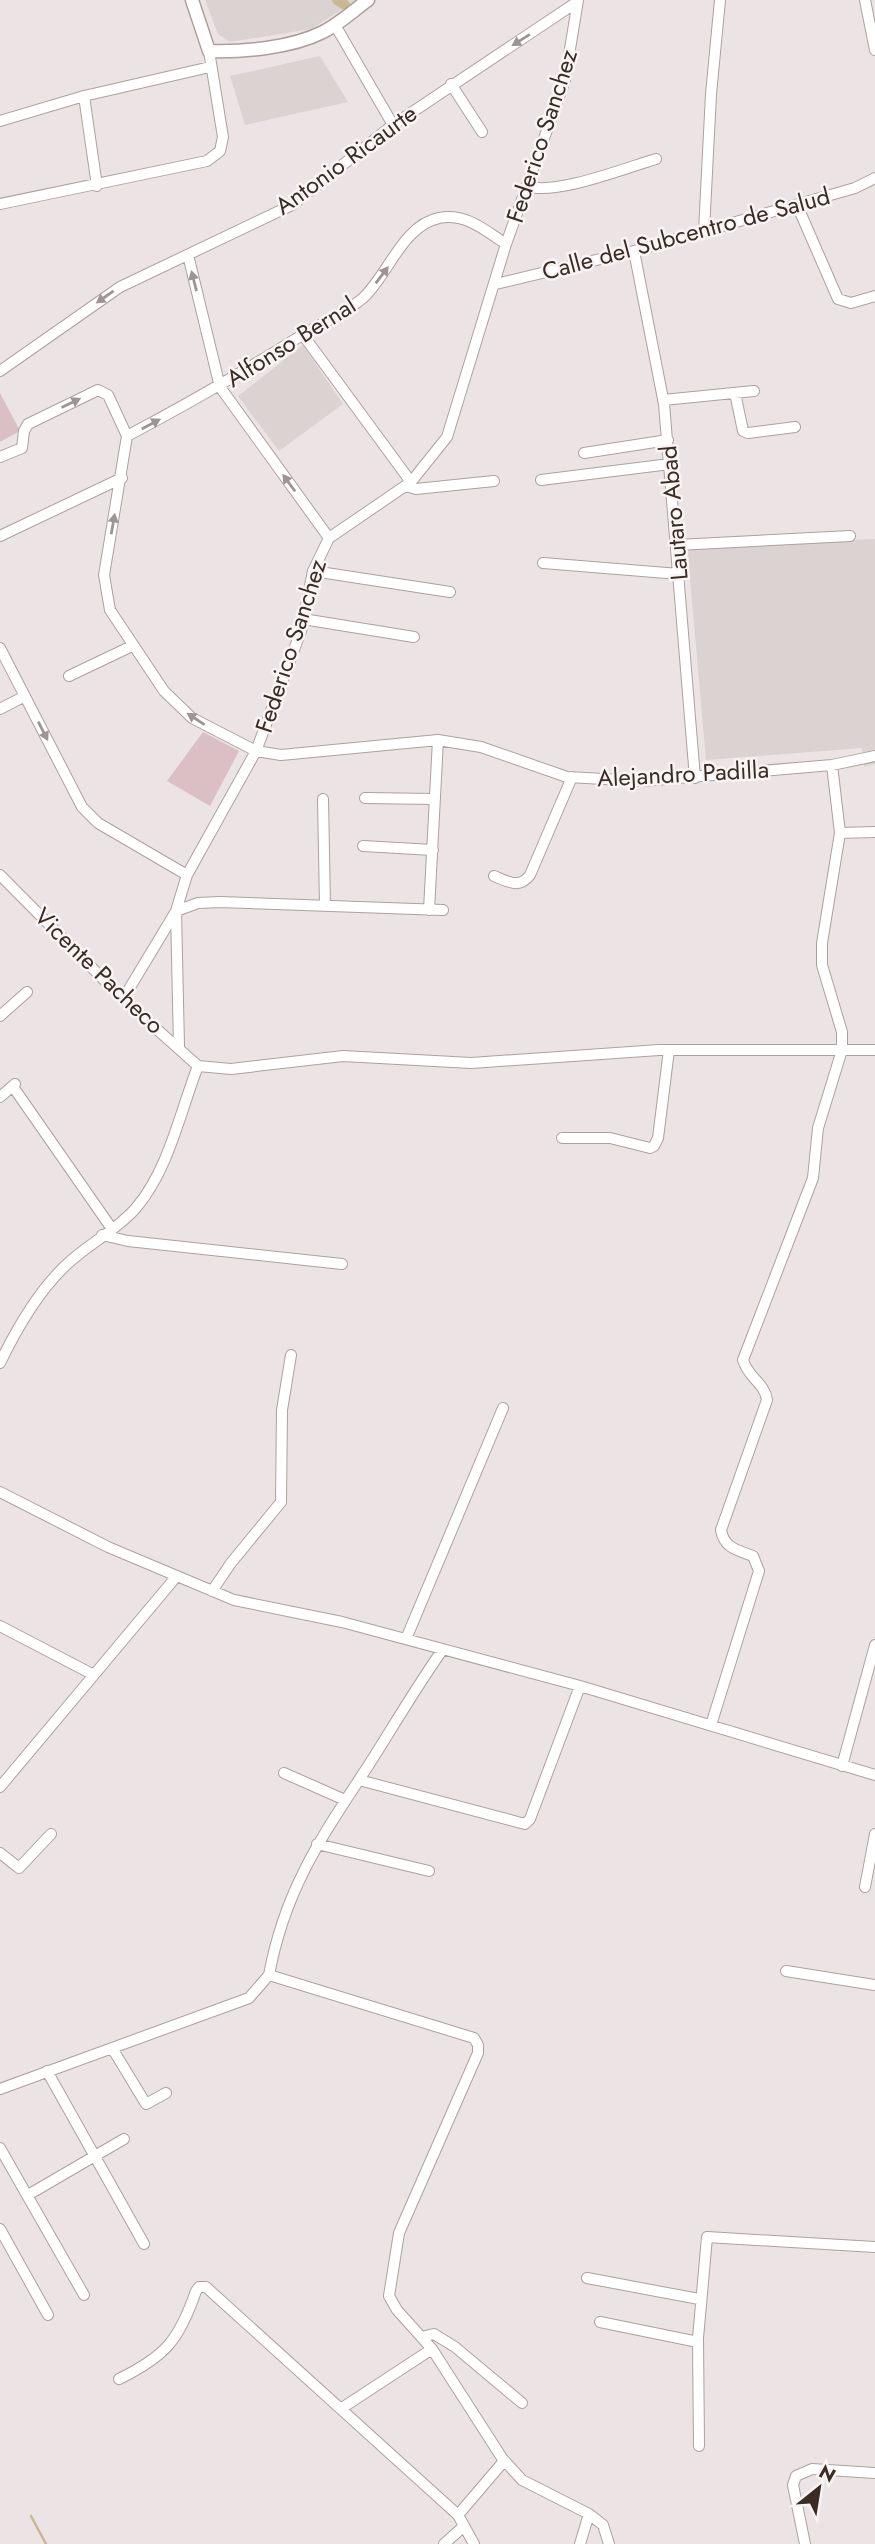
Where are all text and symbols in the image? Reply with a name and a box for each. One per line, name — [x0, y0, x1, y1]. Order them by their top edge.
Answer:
one-way arrow — [511, 33, 531, 46]
street label: Federico Sanchez — [497, 45, 586, 227]
street label: Antonio Ricaurte — [267, 96, 424, 223]
street label: Calle del Subcentro de Salud — [538, 178, 834, 289]
one-way arrow — [374, 266, 388, 284]
one-way arrow — [188, 270, 199, 292]
street label: Alfonso Bernal — [219, 288, 363, 396]
one-way arrow — [96, 290, 114, 304]
one-way arrow — [61, 398, 81, 409]
one-way arrow — [141, 418, 160, 430]
street label: Lautaro Abad — [650, 444, 697, 582]
one-way arrow — [282, 474, 296, 492]
one-way arrow — [108, 513, 119, 535]
street label: Federico Sanchez — [246, 555, 335, 737]
one-way arrow — [187, 712, 205, 726]
one-way arrow — [37, 721, 48, 741]
street label: Alejandro Padilla — [596, 752, 770, 795]
street label: Vicente Pacheco — [26, 899, 172, 1042]
north arrow — [784, 2453, 854, 2523]
text: N — [814, 2458, 841, 2489]

